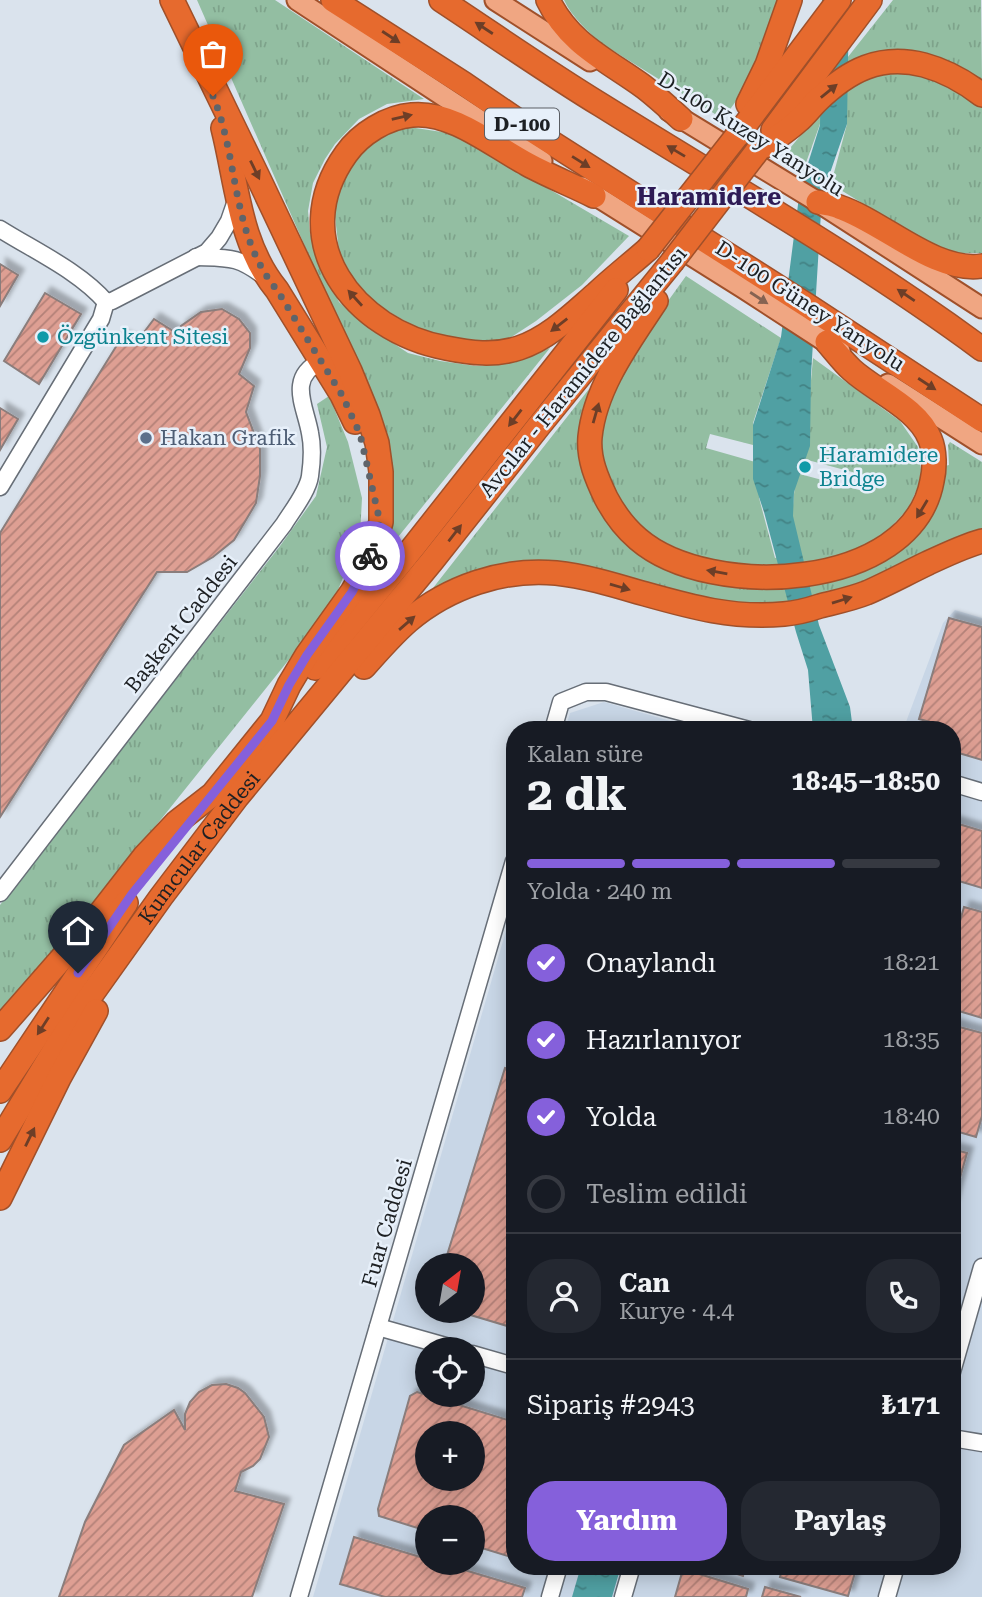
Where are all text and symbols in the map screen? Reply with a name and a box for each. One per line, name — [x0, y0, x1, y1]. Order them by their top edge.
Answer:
one-way arrow — [474, 22, 494, 35]
pin — [183, 24, 243, 96]
one-way arrow — [381, 30, 400, 43]
icon: bag — [194, 35, 232, 73]
street label: D-100 Kuzey Yanyolu — [654, 67, 848, 201]
one-way arrow — [821, 84, 838, 99]
road number: D-100 — [485, 108, 559, 140]
one-way arrow — [392, 112, 414, 123]
one-way arrow — [666, 144, 685, 157]
one-way arrow — [571, 155, 590, 168]
one-way arrow — [249, 160, 261, 180]
district label: Haramidere — [637, 183, 781, 211]
street label: D-100 Güney Yanyolu — [711, 236, 909, 376]
street label: Avcılar - Haramidere Bağlantısı — [475, 242, 692, 502]
one-way arrow — [897, 289, 916, 302]
one-way arrow — [347, 290, 363, 307]
one-way arrow — [750, 292, 769, 305]
one-way arrow — [551, 317, 569, 332]
place label: Özgünkent Sitesi — [57, 324, 229, 349]
marker: Özgünkent Sitesi — [35, 329, 51, 345]
one-way arrow — [917, 377, 936, 390]
one-way arrow — [591, 402, 602, 424]
one-way arrow — [509, 409, 523, 427]
place label: Hakan Grafik — [160, 426, 296, 450]
marker: Hakan Grafik — [138, 430, 154, 446]
place label: Haramidere Bridge — [819, 443, 938, 491]
marker: Haramidere Bridge — [797, 459, 813, 475]
one-way arrow — [915, 499, 928, 518]
courier — [335, 521, 405, 591]
one-way arrow — [447, 524, 462, 542]
icon: bike — [351, 537, 389, 575]
street label: Başkent Caddesi — [120, 550, 242, 697]
one-way arrow — [706, 566, 728, 577]
one-way arrow — [610, 582, 632, 593]
one-way arrow — [832, 595, 853, 605]
one-way arrow — [398, 615, 416, 631]
text: Kalan süre — [527, 741, 643, 768]
text: 18:45–18:50 — [791, 766, 940, 796]
street label: Kumcular Caddesi — [134, 767, 265, 929]
text: 2 dk — [527, 767, 627, 821]
text: Yolda · 240 m — [527, 878, 672, 905]
pin — [48, 901, 108, 973]
icon: home — [59, 912, 97, 950]
icon: check — [527, 944, 565, 982]
text: Onaylandı — [586, 948, 716, 978]
text: 18:21 — [883, 949, 940, 976]
one-way arrow — [36, 1016, 49, 1036]
icon: check — [527, 1021, 565, 1059]
text: Hazırlanıyor — [586, 1025, 741, 1055]
text: 18:35 — [883, 1026, 940, 1053]
icon: check — [527, 1098, 565, 1136]
text: Yolda — [586, 1102, 657, 1132]
text: 18:40 — [883, 1103, 940, 1130]
one-way arrow — [24, 1127, 36, 1147]
street label: Fuar Caddesi — [357, 1156, 417, 1290]
text: Teslim edildi — [586, 1179, 747, 1209]
north arrow — [415, 1253, 485, 1323]
map controls — [415, 1253, 485, 1575]
button: person — [527, 1259, 601, 1333]
button: phone — [866, 1259, 940, 1333]
text: Can — [619, 1268, 670, 1298]
text: Kurye · 4.4 — [619, 1298, 734, 1325]
button: locate — [415, 1337, 485, 1407]
text: Sipariş #2943 — [527, 1390, 695, 1420]
text: ₺171 — [882, 1390, 940, 1420]
button: + — [415, 1421, 485, 1491]
button: Yardım — [527, 1481, 727, 1561]
button: Paylaş — [741, 1481, 940, 1561]
button: − — [415, 1505, 485, 1575]

